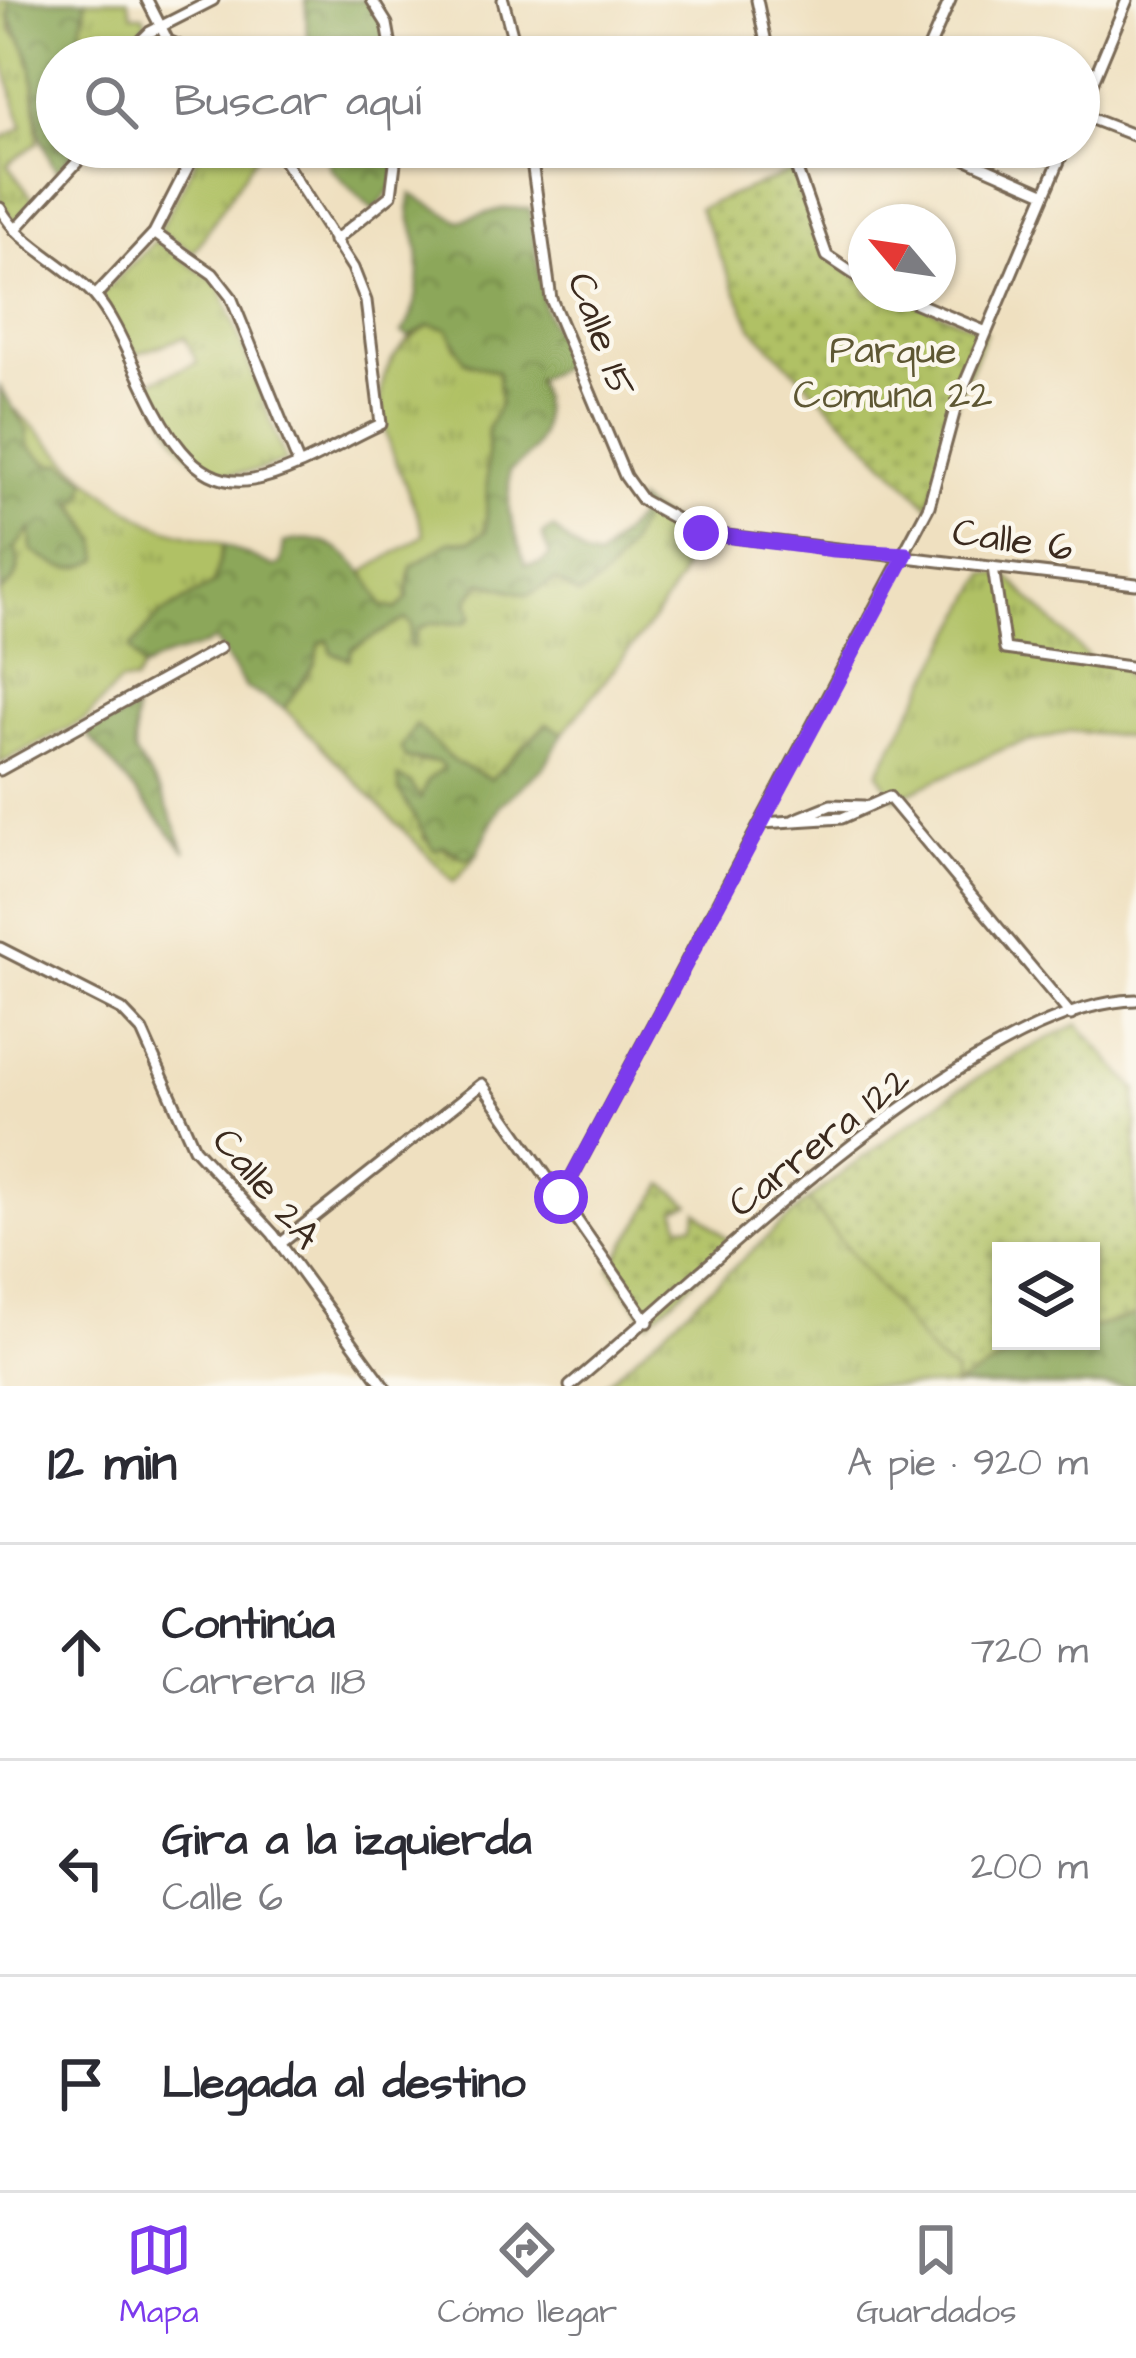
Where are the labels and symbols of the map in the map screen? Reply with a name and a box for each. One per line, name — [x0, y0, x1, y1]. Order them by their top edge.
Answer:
north arrow — [848, 204, 956, 312]
street label: Calle 15 — [553, 265, 648, 405]
park label: Parque Comuna 22 — [793, 325, 993, 424]
route end — [674, 506, 728, 560]
street label: Calle 6 — [949, 506, 1076, 576]
street label: Carrera 122 — [717, 1054, 922, 1231]
street label: Calle 2A — [199, 1117, 333, 1261]
route start — [534, 1170, 588, 1224]

